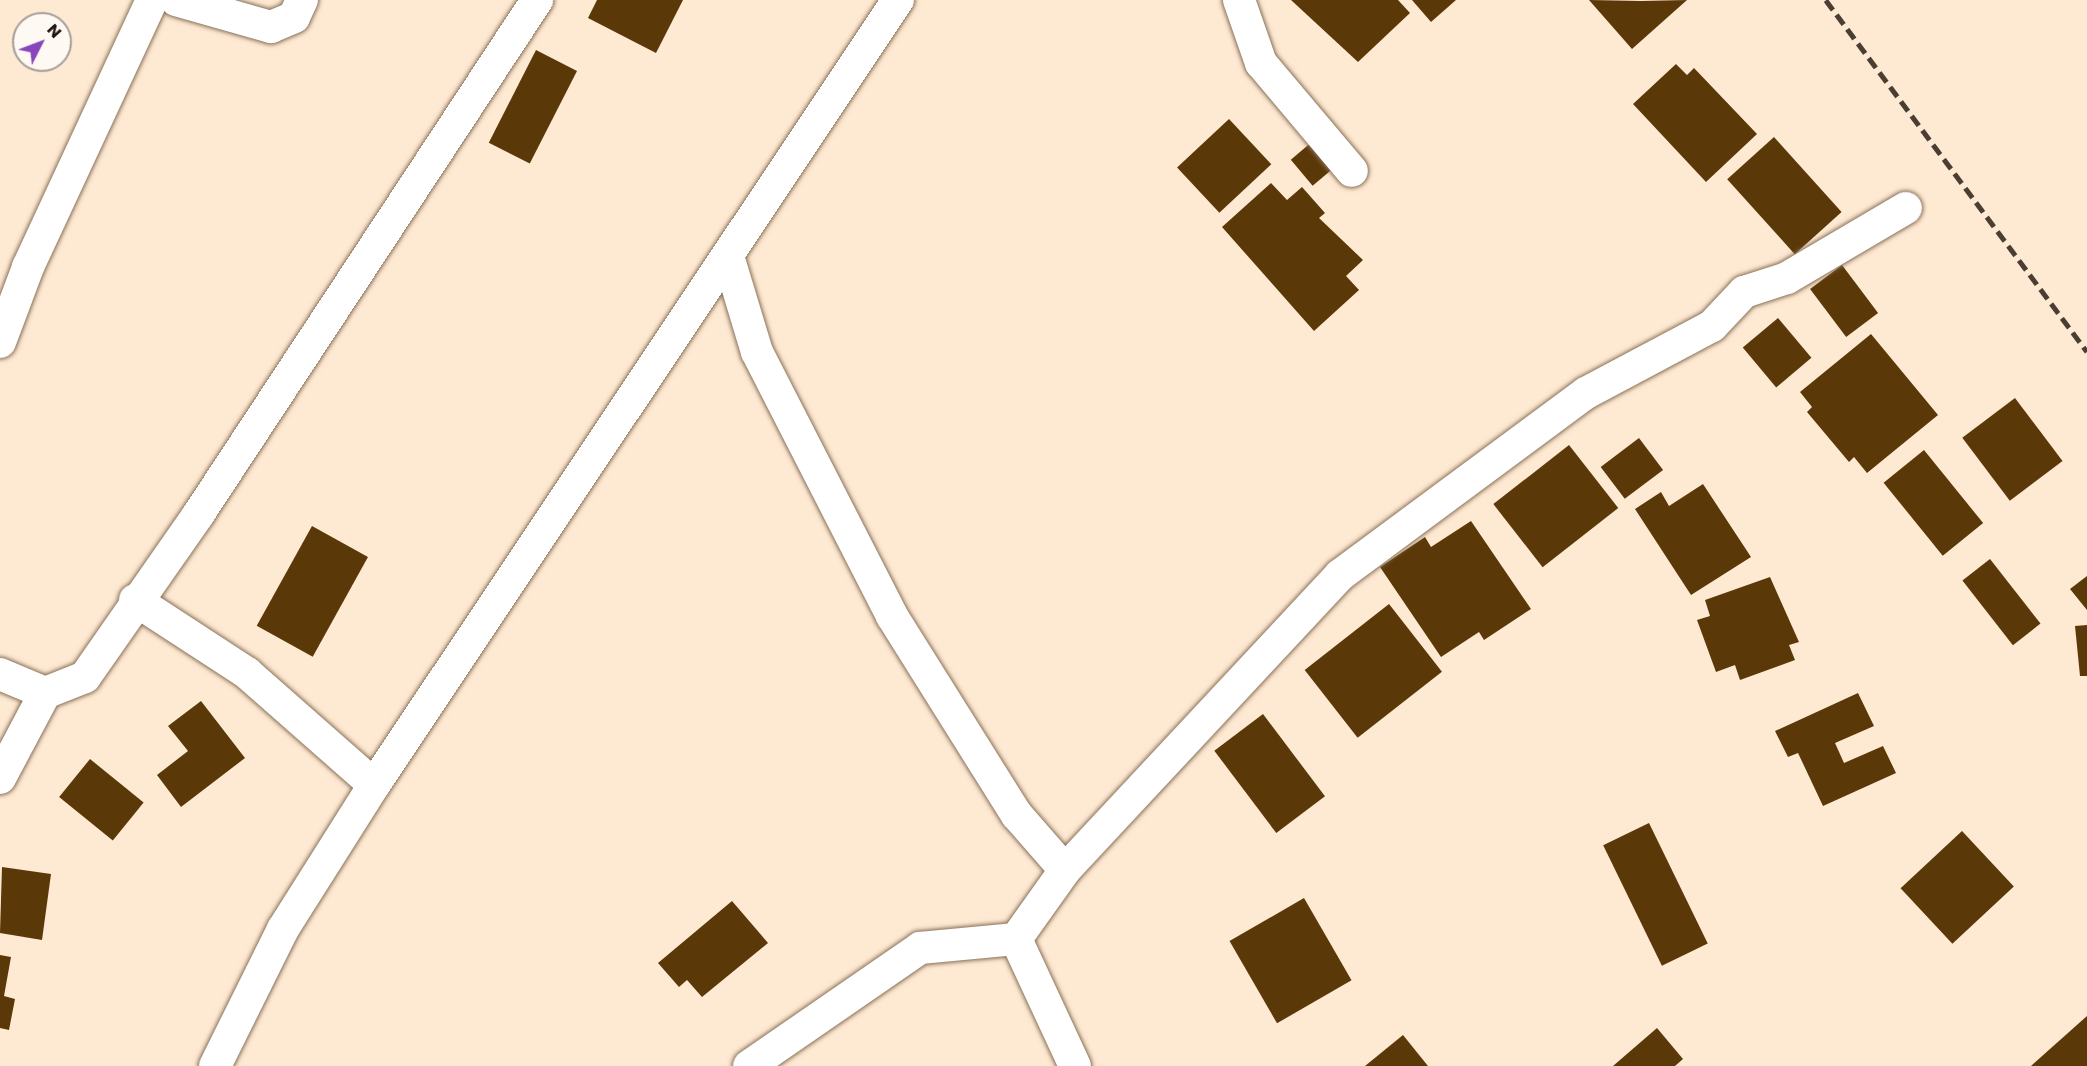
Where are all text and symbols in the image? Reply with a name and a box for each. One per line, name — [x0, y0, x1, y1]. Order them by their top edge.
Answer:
north arrow — [12, 12, 72, 72]
text: N — [42, 19, 67, 43]

